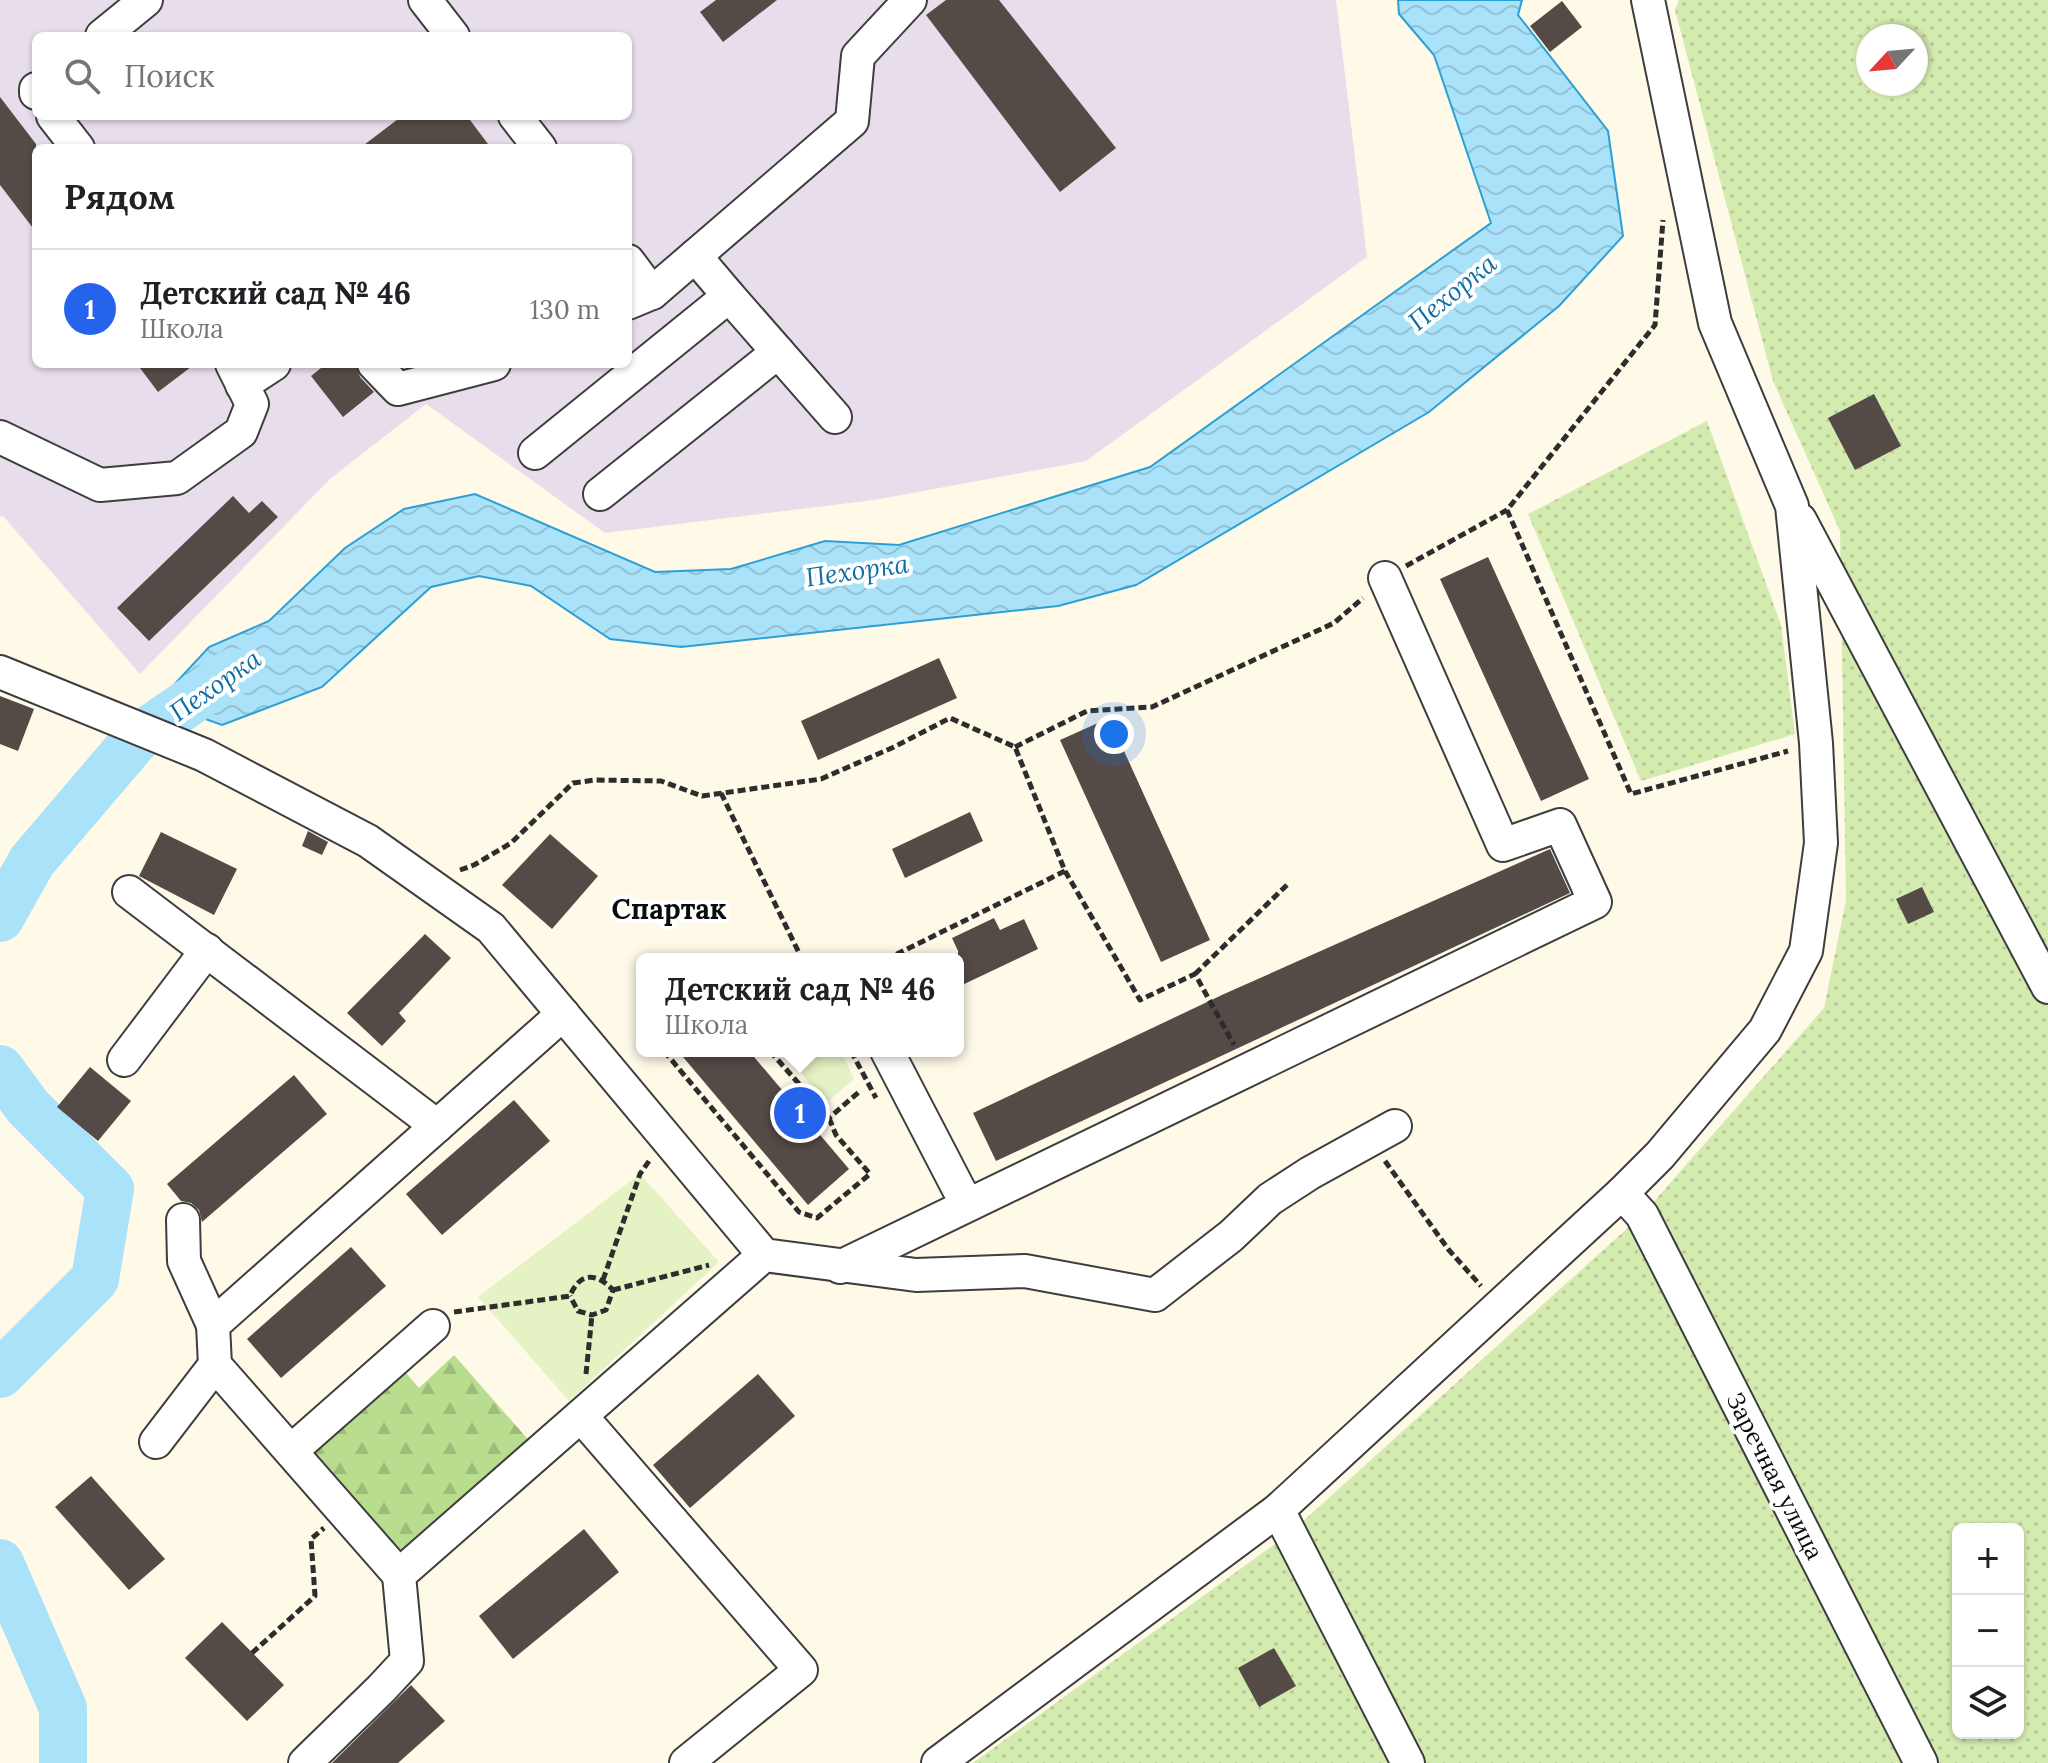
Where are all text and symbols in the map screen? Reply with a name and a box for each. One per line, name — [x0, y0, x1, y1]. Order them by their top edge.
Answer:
north arrow — [1856, 24, 1928, 96]
search box — [32, 32, 632, 120]
icon: search — [60, 54, 104, 98]
text: Поиск — [124, 57, 215, 95]
text: Рядом — [64, 175, 175, 218]
water label: Пехорка — [1401, 246, 1503, 337]
text: Детский сад № 46 — [140, 274, 411, 312]
text: 1 — [85, 293, 95, 326]
text: 130 m — [530, 293, 600, 326]
text: Школа — [140, 312, 224, 345]
water label: Пехорка — [803, 546, 911, 594]
water label: Пехорка — [163, 641, 268, 728]
your location — [1094, 714, 1134, 754]
district label: Спартак — [611, 891, 727, 927]
popup — [636, 953, 964, 1057]
text: Детский сад № 46 — [665, 970, 935, 1008]
text: Школа — [665, 1008, 748, 1041]
pin: 1 — [774, 1083, 826, 1143]
street label: Заречная улица — [1720, 1387, 1830, 1565]
map controls — [1952, 1523, 2024, 1739]
button: + — [1952, 1523, 2024, 1595]
button: − — [1952, 1595, 2024, 1667]
button: layers — [1952, 1667, 2024, 1739]

